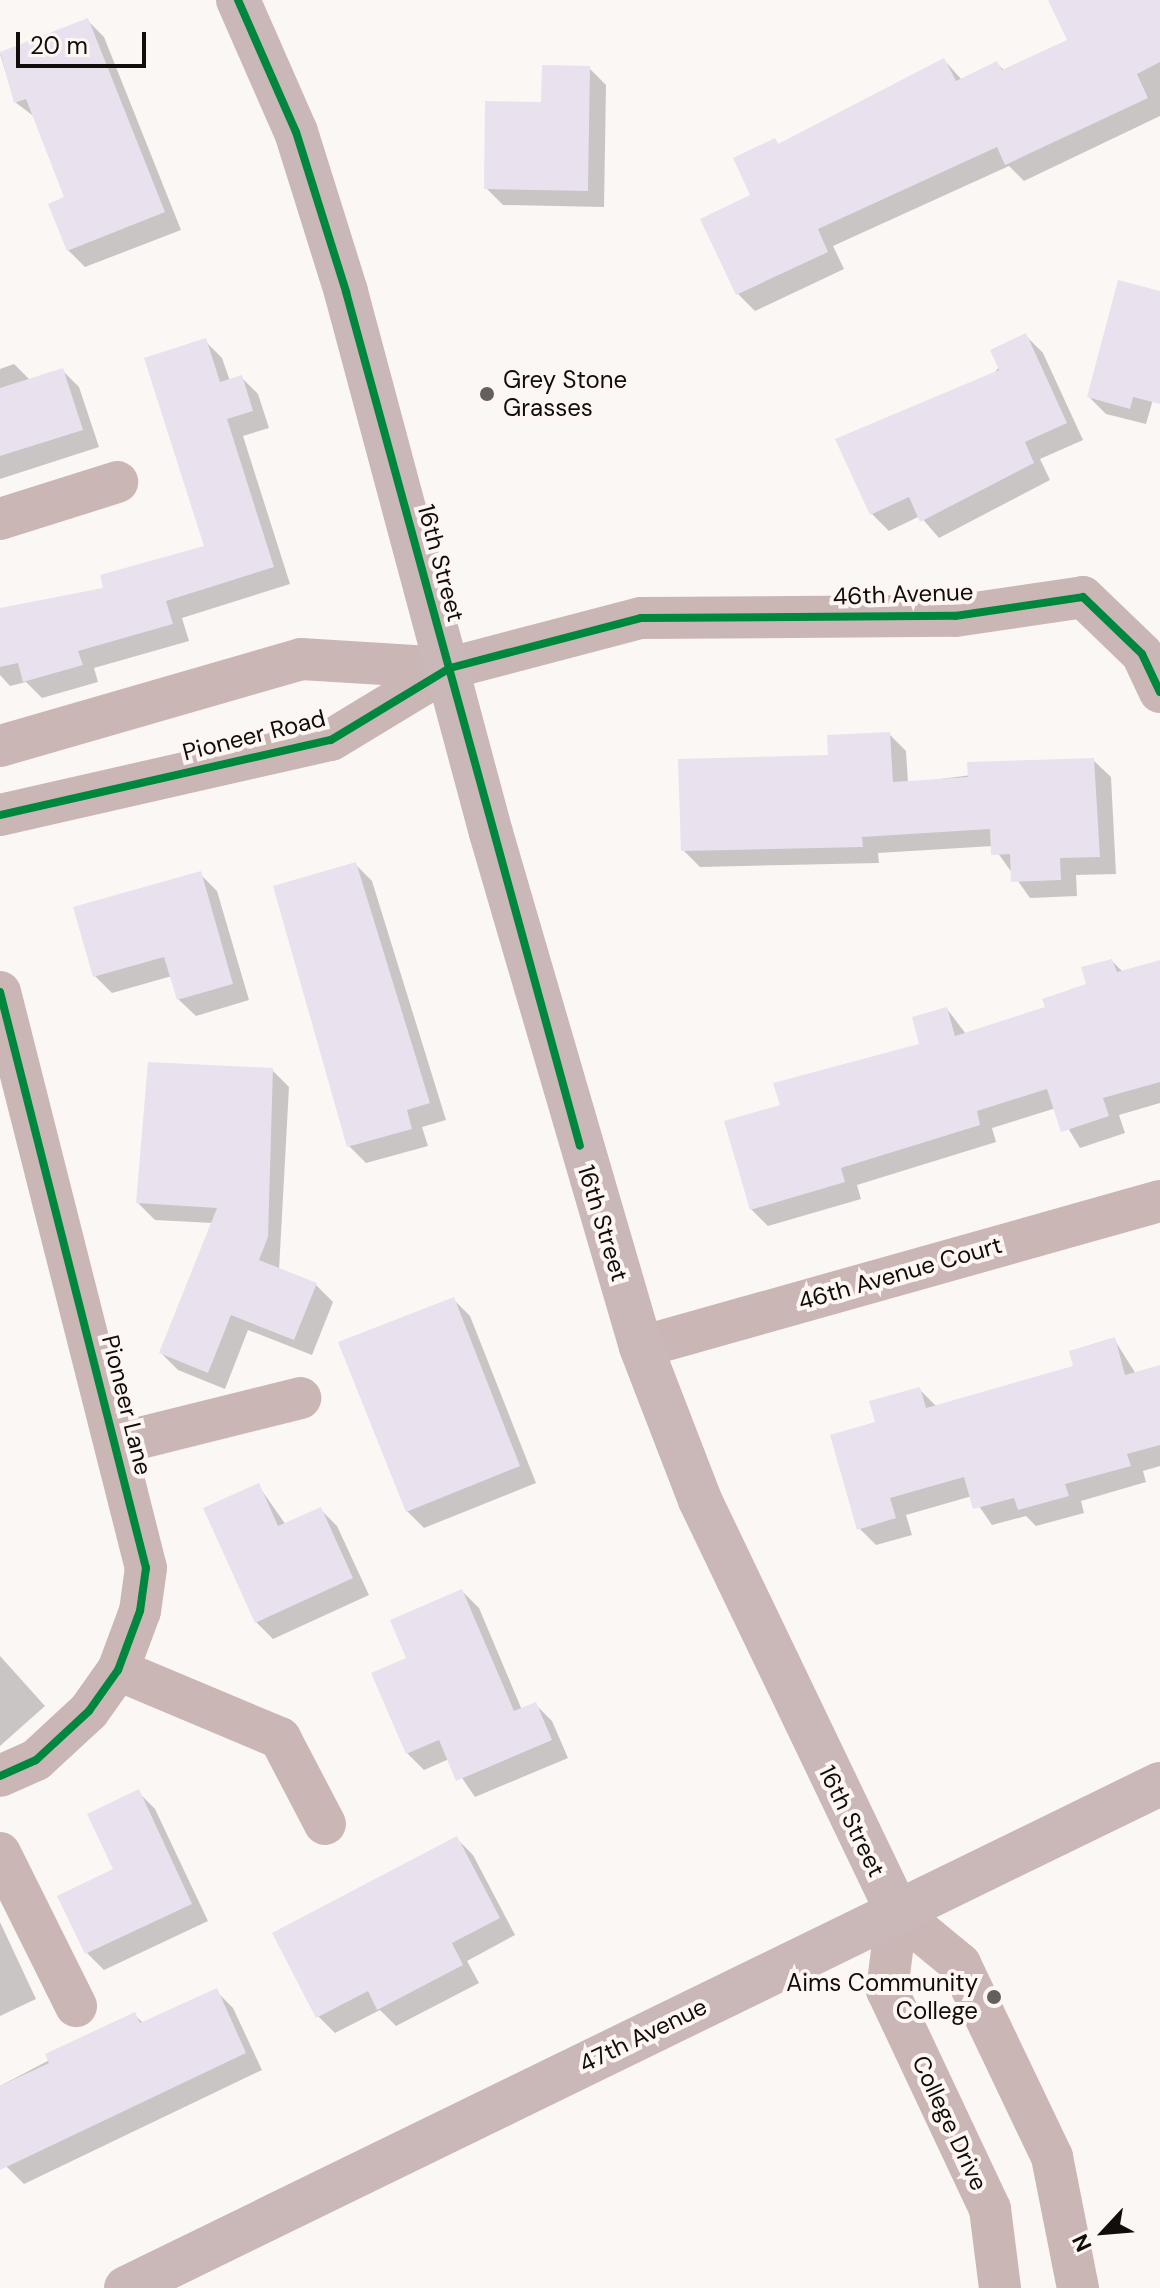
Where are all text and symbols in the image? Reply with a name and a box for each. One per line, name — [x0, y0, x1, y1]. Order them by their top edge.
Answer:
scale bar — [20, 16, 150, 66]
text: 20 m — [30, 30, 88, 61]
place label: Grey Stone Grasses — [503, 366, 627, 422]
marker: Grey Stone Grasses — [478, 385, 496, 403]
street label: 16th Street — [412, 501, 470, 625]
street label: 46th Avenue — [832, 577, 974, 611]
street label: Pioneer Road — [180, 703, 328, 767]
street label: 16th Street — [572, 1161, 634, 1285]
street label: 46th Avenue Court — [795, 1230, 1005, 1316]
street label: Pioneer Lane — [96, 1332, 158, 1478]
street label: 16th Street — [813, 1761, 891, 1881]
place label: Aims Community College — [786, 1969, 978, 2025]
marker: Aims Community College — [985, 1988, 1003, 2006]
street label: 47th Avenue — [574, 1992, 712, 2078]
street label: College Drive — [906, 2051, 994, 2195]
north arrow — [1064, 2192, 1144, 2272]
text: N — [1065, 2229, 1099, 2256]

